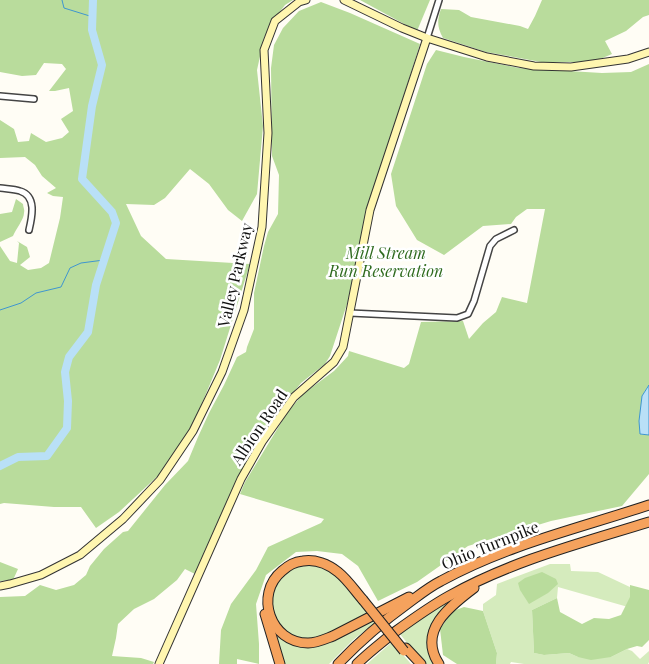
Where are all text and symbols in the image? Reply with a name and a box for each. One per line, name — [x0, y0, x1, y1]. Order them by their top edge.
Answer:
street label: Valley Parkway — [212, 221, 257, 330]
park label: Mill Stream Run Reservation — [328, 242, 443, 281]
street label: Albion Road — [225, 385, 292, 470]
street label: Ohio Turnpike — [438, 515, 542, 574]

